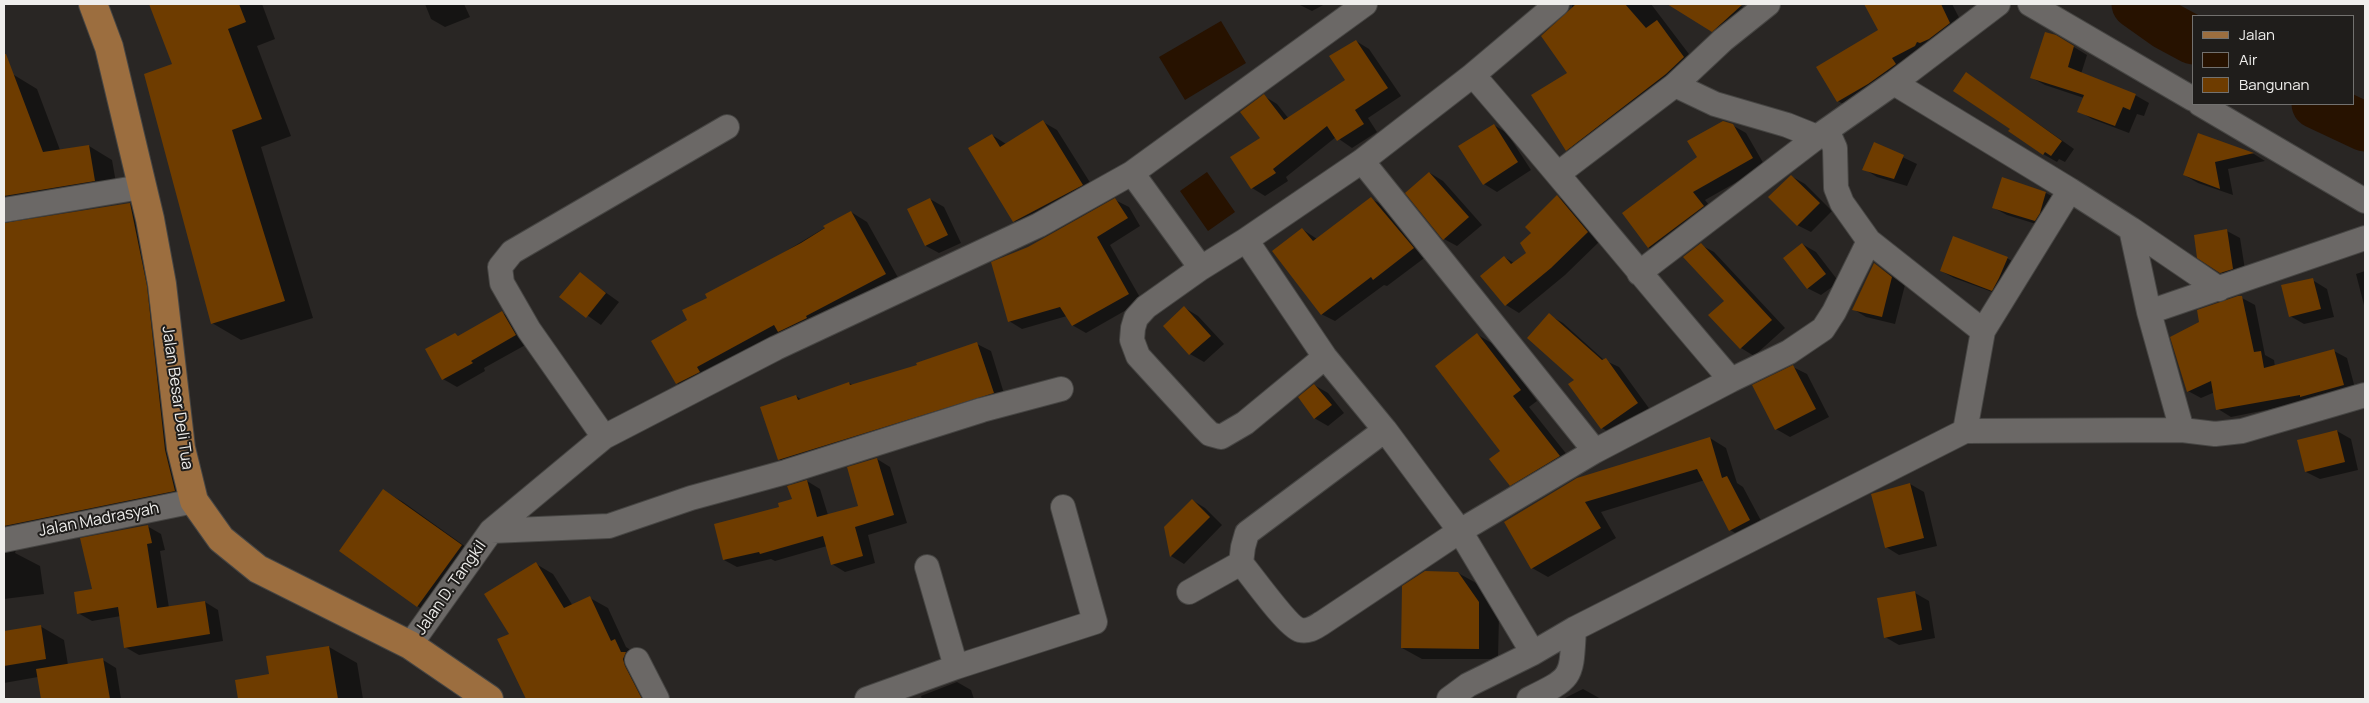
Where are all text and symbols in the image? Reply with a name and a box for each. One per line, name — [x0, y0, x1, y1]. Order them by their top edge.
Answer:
legend — [2192, 15, 2354, 105]
text: Jalan — [2239, 24, 2275, 45]
text: Air — [2239, 49, 2257, 70]
text: Bangunan — [2239, 74, 2309, 95]
street label: Jalan Besar Deli Tua — [157, 325, 197, 471]
street label: Jalan Madrasyah — [37, 499, 161, 541]
street label: Jalan D. Tangkil — [411, 537, 491, 639]

